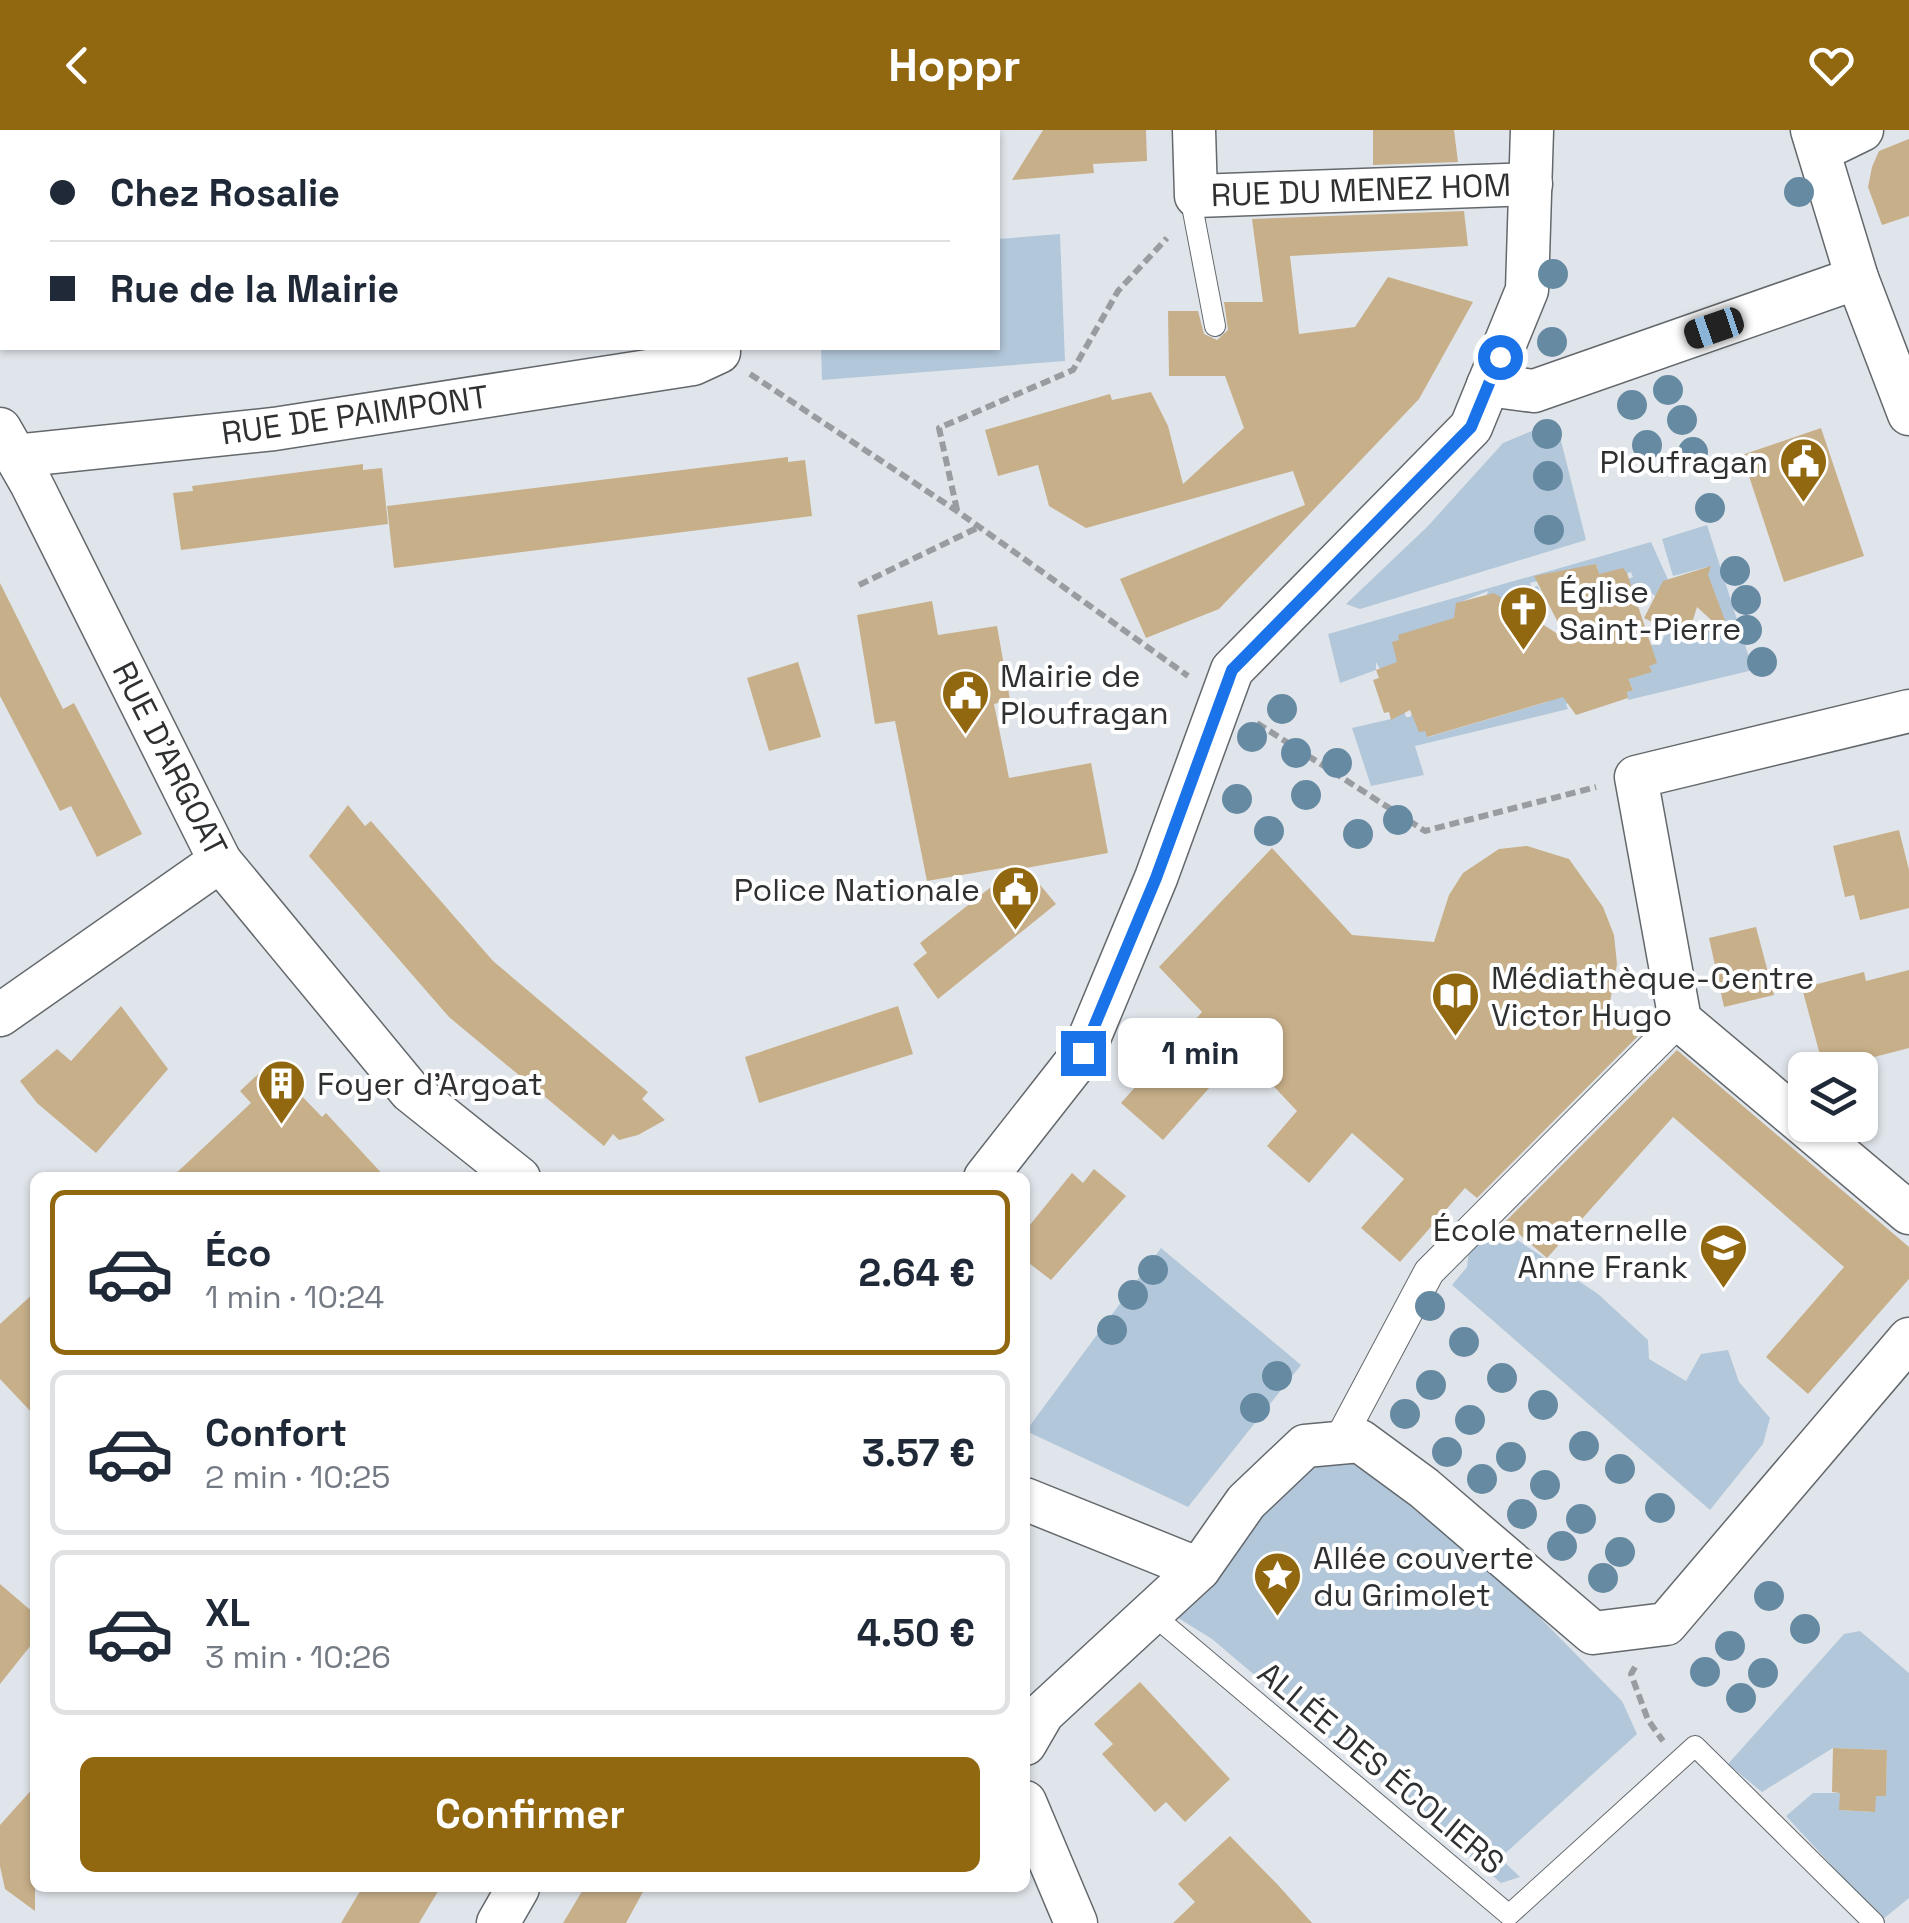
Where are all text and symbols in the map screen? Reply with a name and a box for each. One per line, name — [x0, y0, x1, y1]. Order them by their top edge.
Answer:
text: Hoppr — [888, 37, 1021, 94]
icon: back — [50, 38, 105, 93]
icon: heart — [1804, 38, 1859, 93]
street label: RUE DU MENEZ HOM — [1210, 165, 1512, 215]
text: Chez Rosalie — [110, 169, 340, 217]
text: Rue de la Mairie — [110, 265, 399, 313]
car — [1681, 304, 1747, 352]
route start — [1478, 335, 1523, 380]
street label: RUE DE PAIMPONT — [219, 376, 491, 454]
public building icon: Ploufragan — [1777, 436, 1829, 504]
place label: Ploufragan — [1599, 442, 1768, 482]
place label: Église Saint-Pierre — [1559, 572, 1741, 649]
church icon: Église Saint-Pierre — [1498, 584, 1550, 652]
street label: RUE D'ARGOAT — [104, 655, 236, 863]
place label: Mairie de Ploufragan — [1000, 656, 1169, 733]
public building icon: Mairie de Ploufragan — [939, 668, 991, 736]
public building icon: Police Nationale — [989, 864, 1041, 932]
place label: Police Nationale — [734, 870, 980, 910]
place label: Médiathèque-Centre Victor Hugo — [1491, 958, 1814, 1035]
library icon: Médiathèque-Centre Victor Hugo — [1430, 970, 1482, 1038]
callout: 1 min — [1118, 1018, 1283, 1088]
route end — [1061, 1031, 1106, 1076]
text: 1 min — [1161, 1033, 1240, 1073]
map controls — [1788, 1052, 1878, 1142]
button: layers — [1788, 1052, 1878, 1142]
building icon: Foyer d'Argoat — [256, 1058, 308, 1126]
place label: Foyer d'Argoat — [317, 1064, 543, 1104]
place label: École maternelle Anne Frank — [1433, 1210, 1688, 1287]
school or university icon: École maternelle Anne Frank — [1697, 1222, 1749, 1290]
icon: car — [85, 1228, 175, 1318]
text: Éco — [205, 1229, 272, 1277]
text: 2.64 € — [858, 1249, 975, 1297]
text: 1 min · 10:24 — [205, 1277, 384, 1317]
icon: car — [85, 1408, 175, 1498]
text: Confort — [205, 1409, 347, 1457]
text: 3.57 € — [862, 1429, 975, 1477]
text: 2 min · 10:25 — [205, 1457, 390, 1497]
place label: Allée couverte du Grimolet — [1313, 1538, 1534, 1615]
place icon: Allée couverte du Grimolet — [1252, 1550, 1304, 1618]
icon: car — [85, 1588, 175, 1678]
text: XL — [205, 1589, 250, 1637]
text: 4.50 € — [857, 1609, 975, 1657]
text: 3 min · 10:26 — [205, 1637, 391, 1677]
street label: ALLÉE DES ÉCOLIERS — [1250, 1653, 1512, 1883]
button: Confirmer — [80, 1757, 980, 1872]

